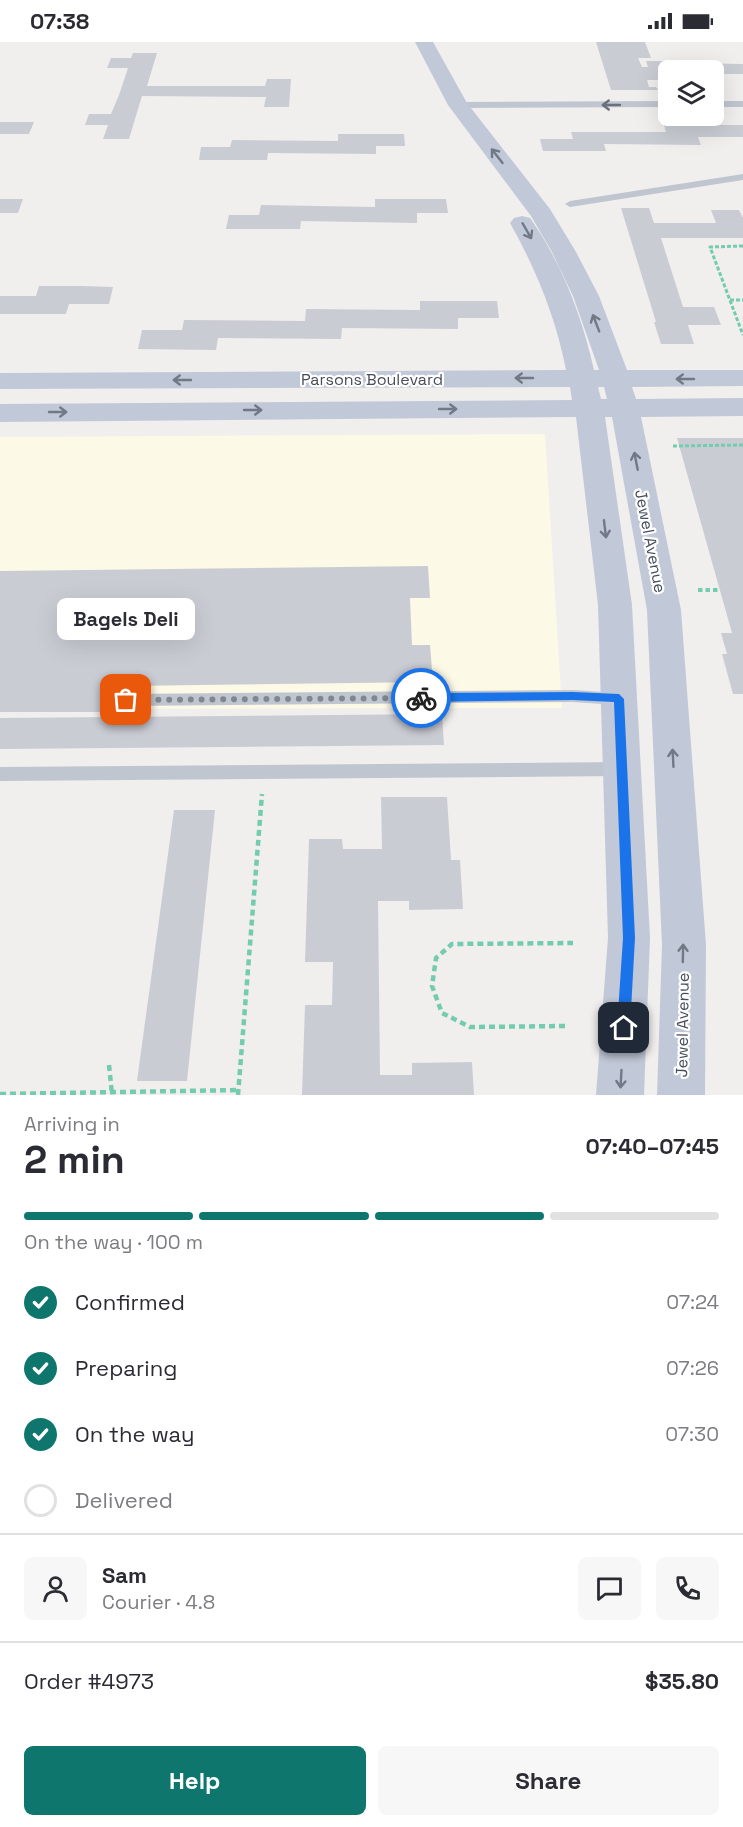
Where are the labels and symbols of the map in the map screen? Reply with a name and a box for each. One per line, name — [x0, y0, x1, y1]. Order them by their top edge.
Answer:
one-way arrow — [601, 99, 621, 111]
one-way arrow — [491, 148, 504, 164]
one-way arrow — [521, 222, 533, 239]
one-way arrow — [590, 314, 601, 333]
street label: Parsons Boulevard — [301, 369, 443, 390]
one-way arrow — [514, 372, 534, 384]
one-way arrow — [675, 373, 695, 385]
one-way arrow — [172, 374, 192, 386]
one-way arrow — [438, 403, 458, 415]
one-way arrow — [243, 404, 263, 416]
one-way arrow — [48, 406, 68, 418]
one-way arrow — [630, 451, 641, 471]
street label: Jewel Avenue — [630, 488, 671, 595]
one-way arrow — [600, 518, 611, 538]
callout: Bagels Deli — [57, 598, 195, 640]
courier — [391, 668, 451, 728]
pin — [100, 674, 151, 725]
one-way arrow — [667, 748, 678, 768]
one-way arrow — [678, 943, 689, 963]
street label: Jewel Avenue — [671, 972, 694, 1078]
pin — [598, 1002, 649, 1053]
one-way arrow — [615, 1069, 626, 1089]

